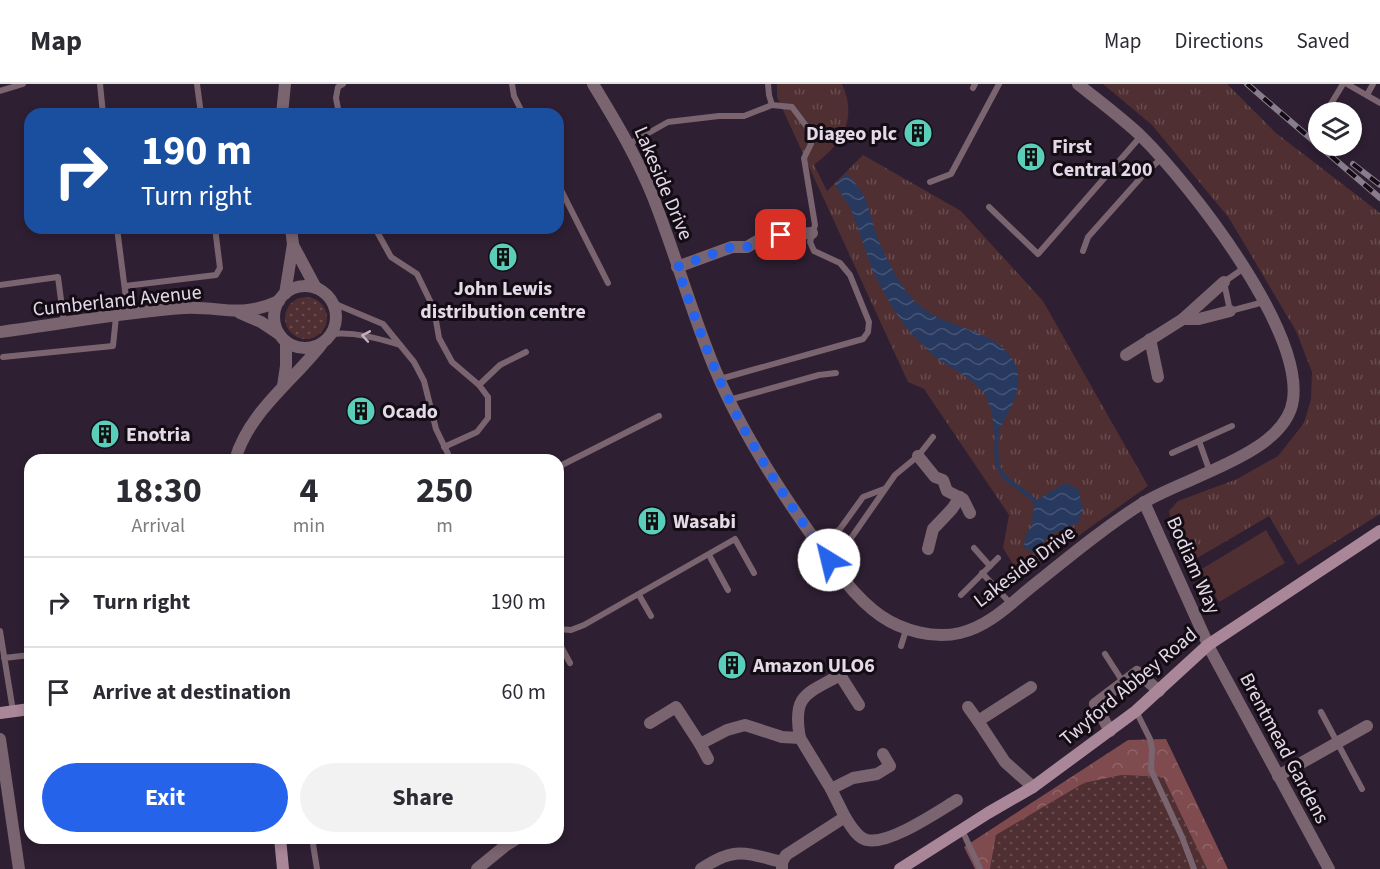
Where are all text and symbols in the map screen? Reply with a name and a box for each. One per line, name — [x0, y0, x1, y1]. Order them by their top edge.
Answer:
text: Map — [30, 21, 82, 61]
text: Map — [1104, 26, 1142, 56]
text: Directions — [1175, 26, 1263, 56]
text: Saved — [1296, 26, 1350, 56]
map controls — [1308, 102, 1362, 156]
button: layers — [1308, 102, 1362, 156]
building icon: Diageo plc — [902, 117, 934, 149]
place label: Diageo plc — [806, 120, 897, 148]
text: 190 m — [141, 121, 252, 181]
street label: Lakeside Drive — [627, 122, 700, 245]
icon: right — [42, 132, 120, 210]
place label: First Central 200 — [1052, 133, 1152, 184]
building icon: First Central 200 — [1015, 141, 1047, 173]
text: Turn right — [141, 177, 252, 216]
pin — [755, 209, 806, 260]
icon: arrive — [764, 218, 797, 251]
building icon: John Lewis distribution centre — [487, 241, 519, 273]
place label: John Lewis distribution centre — [420, 275, 586, 326]
street label: Cumberland Avenue — [31, 278, 203, 324]
one-way arrow — [362, 330, 372, 343]
building icon: Ocado — [345, 395, 377, 427]
place label: Ocado — [382, 398, 438, 426]
building icon: Enotria — [89, 418, 121, 450]
place label: Enotria — [126, 421, 191, 449]
text: 18:30 — [115, 465, 202, 516]
text: 4 — [299, 465, 318, 516]
text: 250 — [416, 465, 473, 516]
building icon: Wasabi — [636, 505, 668, 537]
place label: Wasabi — [673, 508, 736, 536]
text: Arrival — [131, 512, 185, 540]
text: min — [293, 512, 325, 540]
text: m — [436, 512, 453, 540]
street label: Bodiam Way — [1159, 512, 1227, 619]
street label: Lakeside Drive — [968, 519, 1081, 614]
position arrow — [797, 528, 861, 592]
icon: right — [42, 586, 75, 619]
text: Turn right — [93, 586, 190, 618]
text: 190 m — [491, 586, 546, 618]
street label: Twyford Abbey Road — [1054, 621, 1203, 753]
building icon: Amazon ULO6 — [716, 649, 748, 681]
place label: Amazon ULO6 — [752, 652, 875, 680]
street label: Brentmead Gardens — [1233, 668, 1336, 829]
icon: arrive — [42, 676, 75, 709]
text: Arrive at destination — [93, 676, 291, 708]
text: 60 m — [501, 676, 546, 708]
button: Exit — [42, 763, 288, 832]
button: Share — [300, 763, 546, 832]

